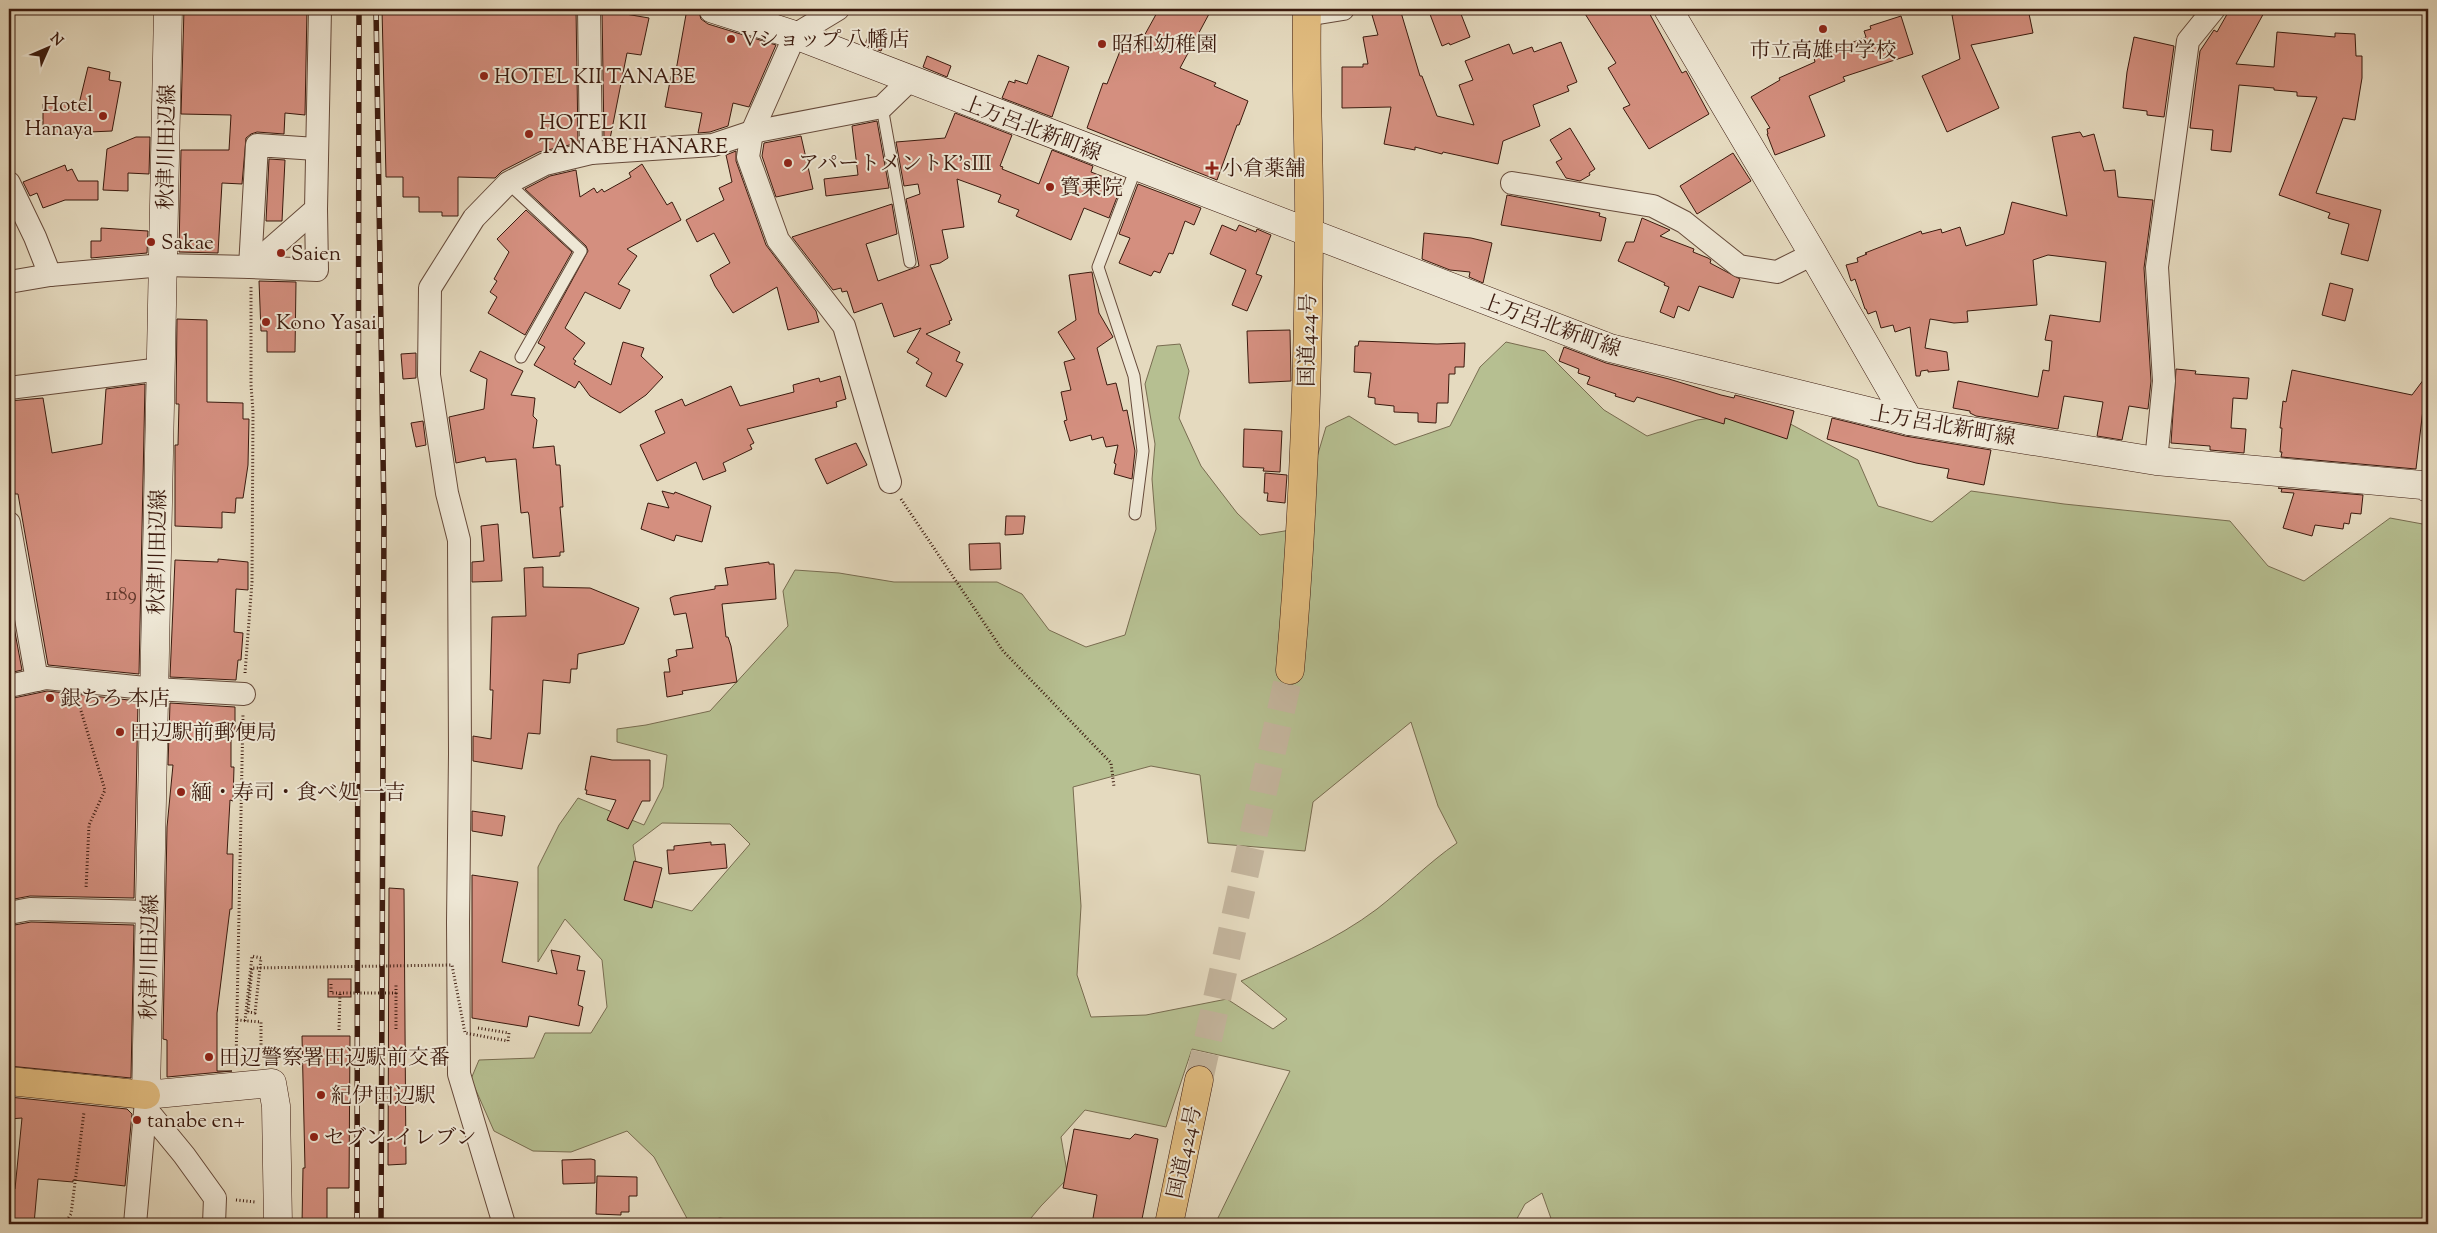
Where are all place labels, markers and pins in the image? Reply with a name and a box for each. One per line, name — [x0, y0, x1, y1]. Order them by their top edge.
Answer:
marker: 市立高雄中学校 — [1817, 23, 1829, 35]
place label: Vショップ 八幡店 — [741, 26, 909, 56]
place label: 昭和幼稚園 — [1112, 31, 1217, 61]
marker: Vショップ 八幡店 — [725, 33, 737, 45]
place label: 市立高雄中学校 — [1750, 37, 1897, 67]
marker: 昭和幼稚園 — [1096, 38, 1108, 50]
place label: HOTEL KII TANABE — [494, 63, 696, 93]
marker: HOTEL KII TANABE — [478, 70, 490, 82]
place label: Hotel Hanaya — [25, 91, 93, 145]
place label: HOTEL KII TANABE HANARE — [539, 109, 728, 163]
marker: Hotel Hanaya — [97, 110, 109, 122]
marker: HOTEL KII TANABE HANARE — [523, 128, 535, 140]
place label: アパートメントK'sⅢ — [798, 150, 992, 180]
place label: 小倉薬舗 — [1222, 155, 1306, 185]
marker: アパートメントK'sⅢ — [782, 157, 794, 169]
marker: 小倉薬舗 — [1206, 162, 1218, 174]
place label: 寳乗院 — [1060, 174, 1123, 204]
marker: 寳乗院 — [1044, 181, 1056, 193]
place label: Sakae — [161, 229, 214, 259]
marker: Sakae — [145, 236, 157, 248]
place label: Saien — [291, 240, 341, 270]
marker: Saien — [275, 247, 287, 259]
place label: Kono Yasai — [276, 309, 377, 339]
marker: Kono Yasai — [260, 316, 272, 328]
place label: 銀ちろ 本店 — [60, 685, 169, 715]
marker: 銀ちろ 本店 — [44, 692, 56, 704]
place label: 田辺駅前郵便局 — [130, 719, 277, 749]
marker: 田辺駅前郵便局 — [114, 726, 126, 738]
place label: 緬・寿司・食べ処 一吉 — [191, 779, 405, 809]
marker: 緬・寿司・食べ処 一吉 — [175, 786, 187, 798]
place label: 田辺警察署田辺駅前交番 — [219, 1044, 450, 1074]
marker: 田辺警察署田辺駅前交番 — [203, 1051, 215, 1063]
place label: 紀伊田辺駅 — [331, 1082, 436, 1112]
marker: 紀伊田辺駅 — [315, 1089, 327, 1101]
place label: tanabe en+ — [147, 1107, 245, 1137]
marker: tanabe en+ — [131, 1114, 143, 1126]
place label: セブン-イレブン — [324, 1124, 476, 1154]
marker: セブン-イレブン — [308, 1131, 320, 1143]

